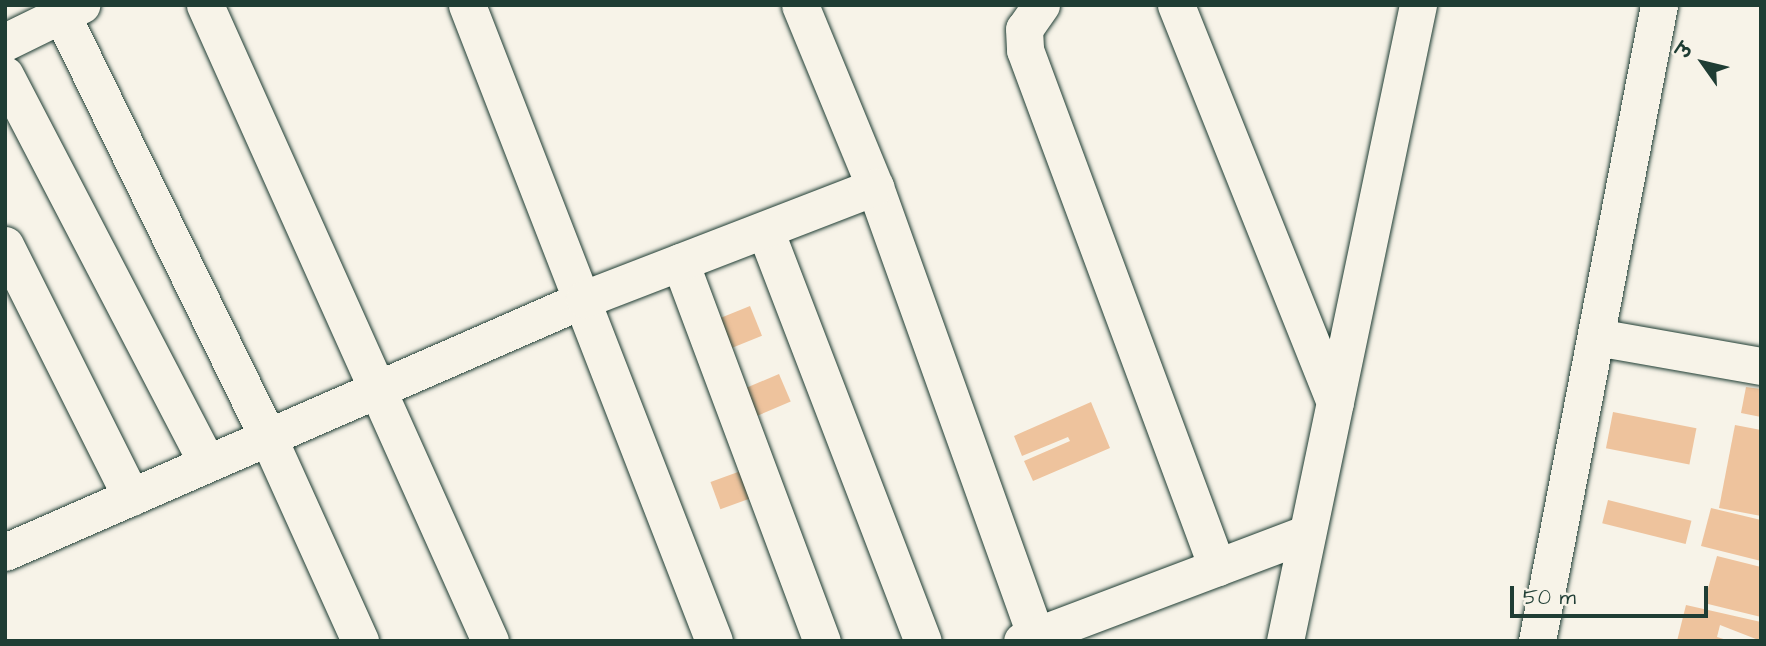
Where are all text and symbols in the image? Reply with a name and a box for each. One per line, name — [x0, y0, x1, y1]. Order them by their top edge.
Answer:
north arrow — [1668, 28, 1738, 98]
text: उ — [1670, 38, 1700, 64]
scale bar — [1514, 572, 1712, 616]
text: 50 m — [1523, 583, 1576, 612]

